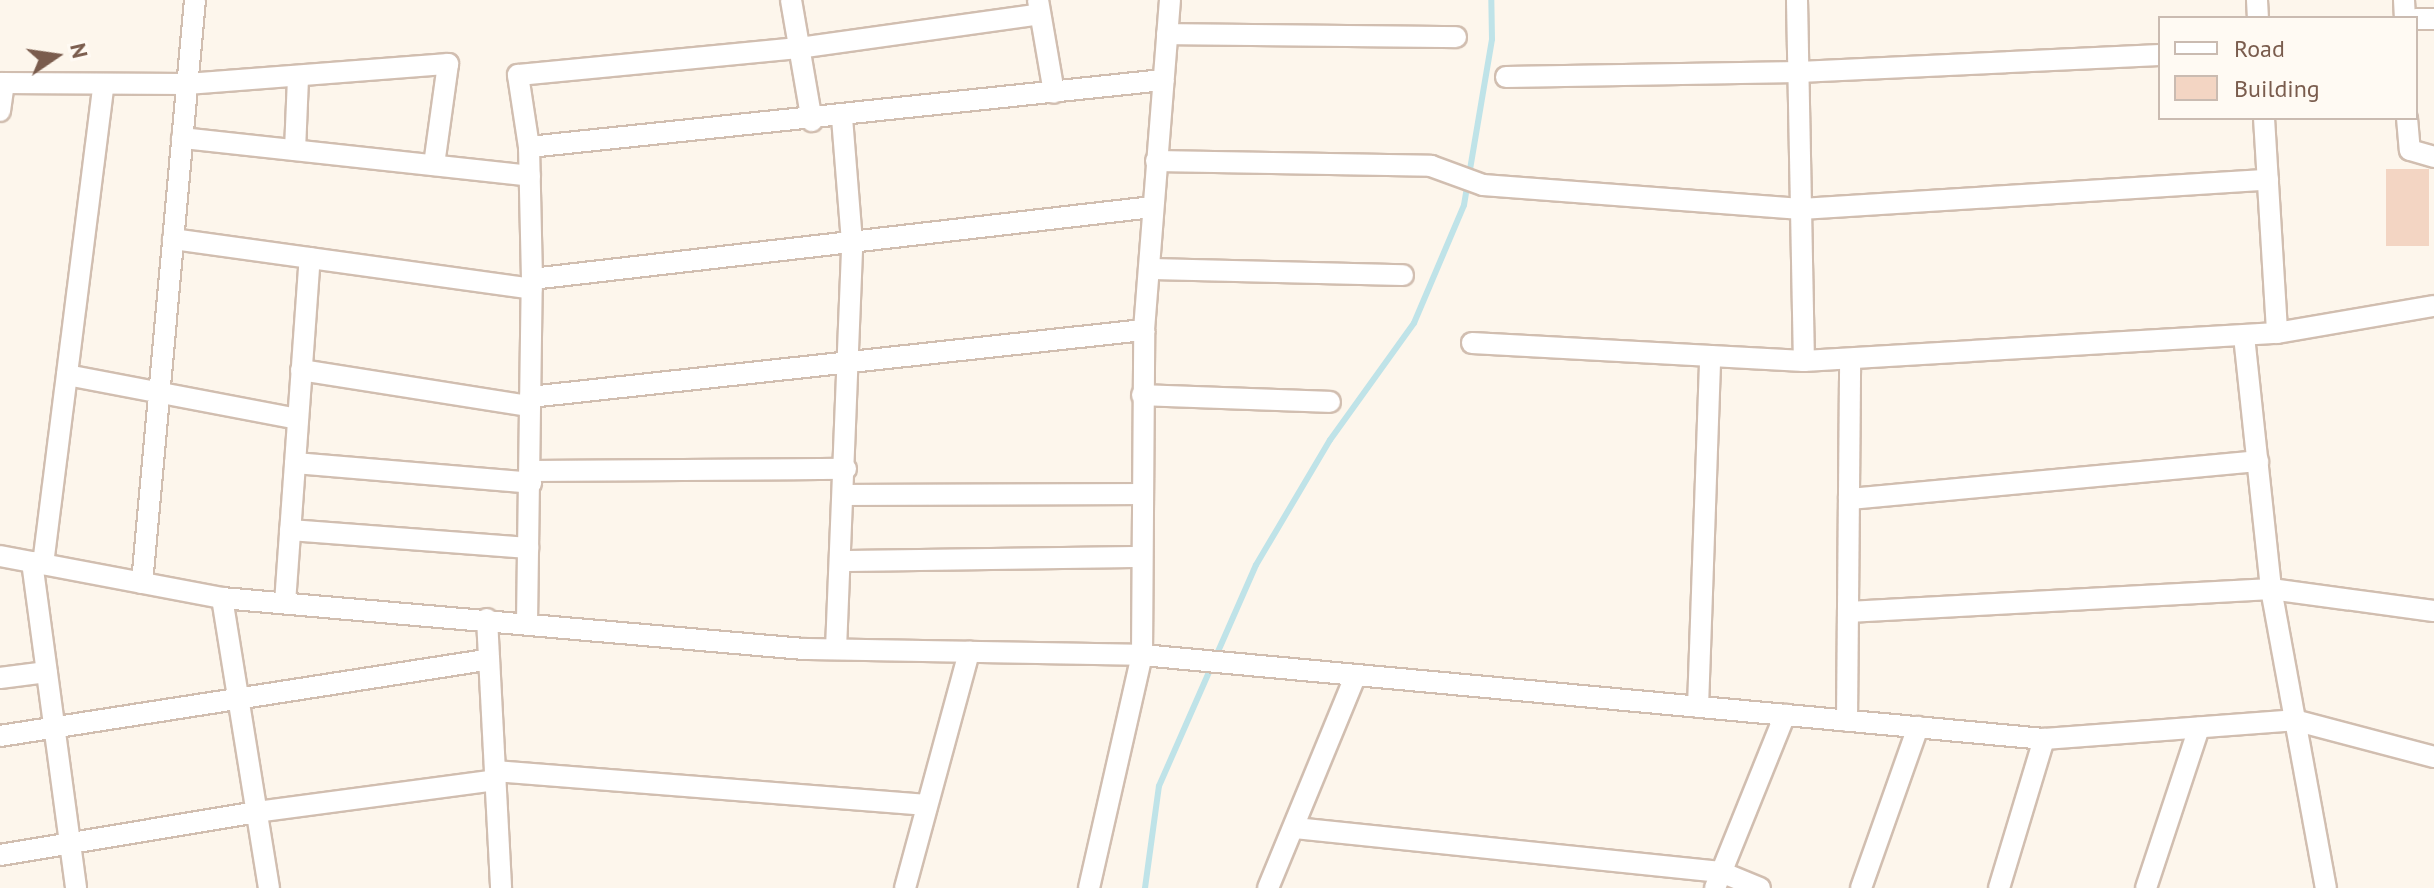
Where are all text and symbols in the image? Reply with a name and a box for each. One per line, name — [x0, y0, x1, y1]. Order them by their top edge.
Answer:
north arrow — [16, 16, 96, 96]
legend — [2158, 16, 2418, 120]
text: Road — [2234, 33, 2285, 64]
text: N — [64, 40, 95, 61]
text: Building — [2234, 73, 2320, 104]

